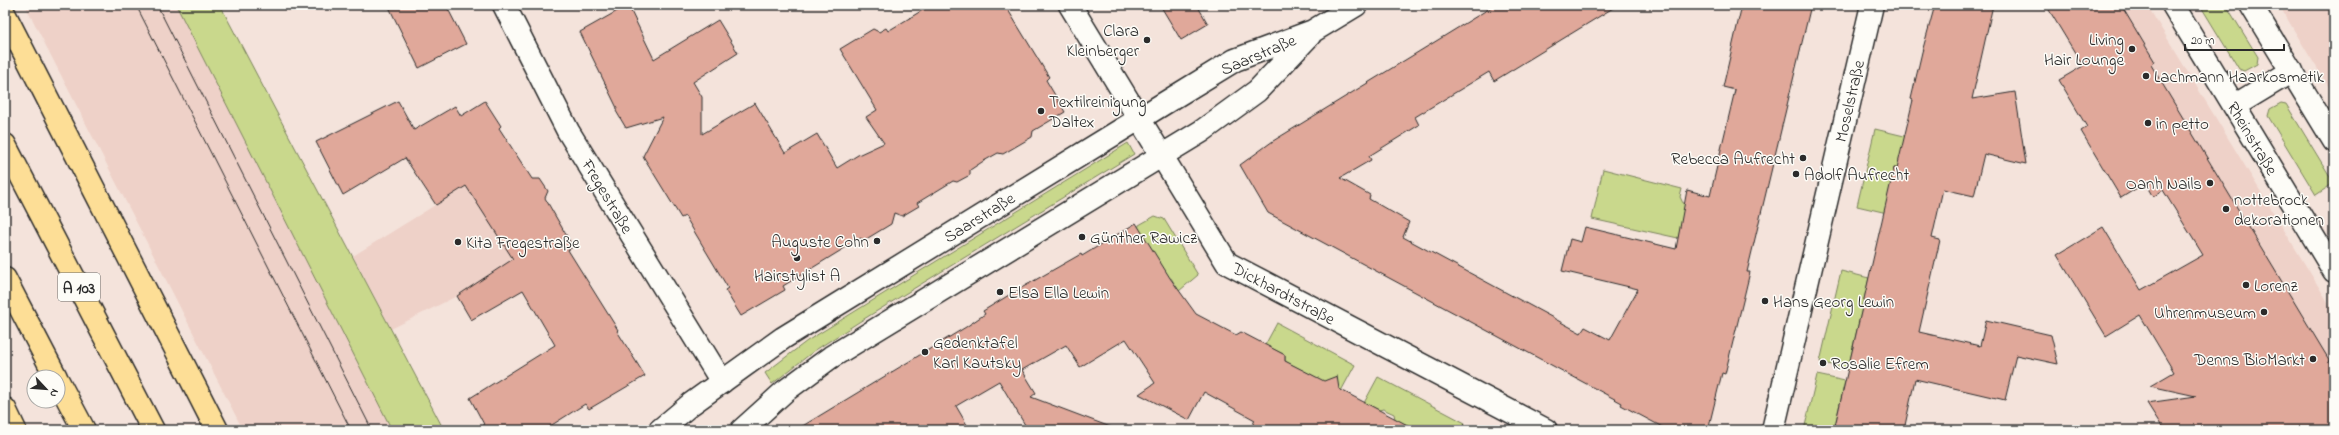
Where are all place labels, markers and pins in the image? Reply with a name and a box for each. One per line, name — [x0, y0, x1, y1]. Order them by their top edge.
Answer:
place label: Clara Kleinberger — [1066, 19, 1140, 66]
place label: Living Hair Lounge — [2044, 28, 2124, 75]
marker: Clara Kleinberger — [1142, 35, 1152, 45]
marker: Living Hair Lounge — [2127, 44, 2137, 54]
place label: Lachmann Haarkosmetik — [2154, 65, 2325, 90]
marker: Lachmann Haarkosmetik — [2141, 71, 2151, 81]
place label: Textilreinigung Daltex — [1048, 90, 1146, 135]
marker: Textilreinigung Daltex — [1036, 106, 1046, 116]
place label: in petto — [2156, 112, 2209, 137]
marker: in petto — [2143, 118, 2153, 128]
place label: Rebecca Aufrecht — [1671, 147, 1795, 172]
marker: Rebecca Aufrecht — [1798, 153, 1808, 163]
place label: Adolf Aufrecht — [1804, 163, 1909, 188]
marker: Adolf Aufrecht — [1791, 169, 1801, 179]
place label: Oanh Nails — [2126, 172, 2202, 197]
marker: Oanh Nails — [2205, 178, 2215, 188]
place label: nottebrock dekorationen — [2234, 188, 2324, 233]
marker: nottebrock dekorationen — [2221, 204, 2231, 214]
place label: Günther Rawicz — [1090, 226, 1198, 251]
place label: Auguste Cohn — [771, 230, 869, 257]
place label: Kita Fregestraße — [466, 231, 580, 258]
marker: Günther Rawicz — [1077, 232, 1087, 242]
marker: Auguste Cohn — [872, 236, 882, 246]
marker: Kita Fregestraße — [453, 237, 463, 247]
marker: Hairstylist A — [792, 253, 802, 263]
place label: Hairstylist A — [754, 264, 840, 290]
place label: Lorenz — [2254, 274, 2298, 299]
marker: Lorenz — [2241, 280, 2251, 290]
place label: Elsa Ella Lewin — [1008, 281, 1109, 306]
marker: Elsa Ella Lewin — [995, 287, 1005, 297]
place label: Hans Georg Lewin — [1773, 290, 1894, 317]
marker: Hans Georg Lewin — [1760, 296, 1770, 306]
place label: Uhrenmuseum — [2154, 301, 2256, 326]
marker: Uhrenmuseum — [2259, 307, 2269, 317]
place label: Gedenktafel Karl Kautsky — [933, 331, 1021, 377]
marker: Gedenktafel Karl Kautsky — [920, 347, 930, 357]
place label: Denns BioMarkt — [2193, 348, 2305, 373]
place label: Rosalie Efrem — [1831, 352, 1929, 377]
marker: Denns BioMarkt — [2308, 354, 2318, 364]
marker: Rosalie Efrem — [1818, 358, 1828, 368]

